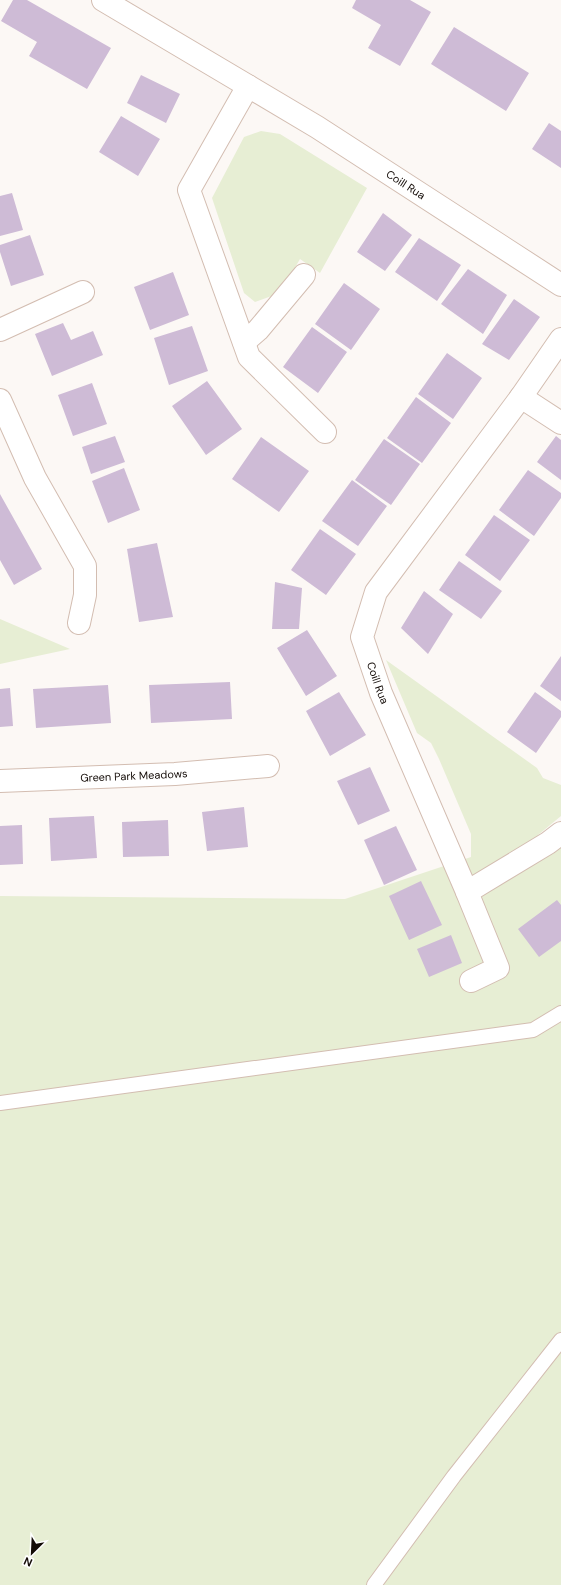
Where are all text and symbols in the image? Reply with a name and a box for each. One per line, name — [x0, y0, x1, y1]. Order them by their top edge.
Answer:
street label: Coill Rua — [384, 167, 428, 202]
street label: Coill Rua — [364, 660, 392, 706]
street label: Green Park Meadows — [80, 766, 188, 785]
north arrow — [12, 1533, 52, 1573]
text: N — [21, 1554, 34, 1570]

